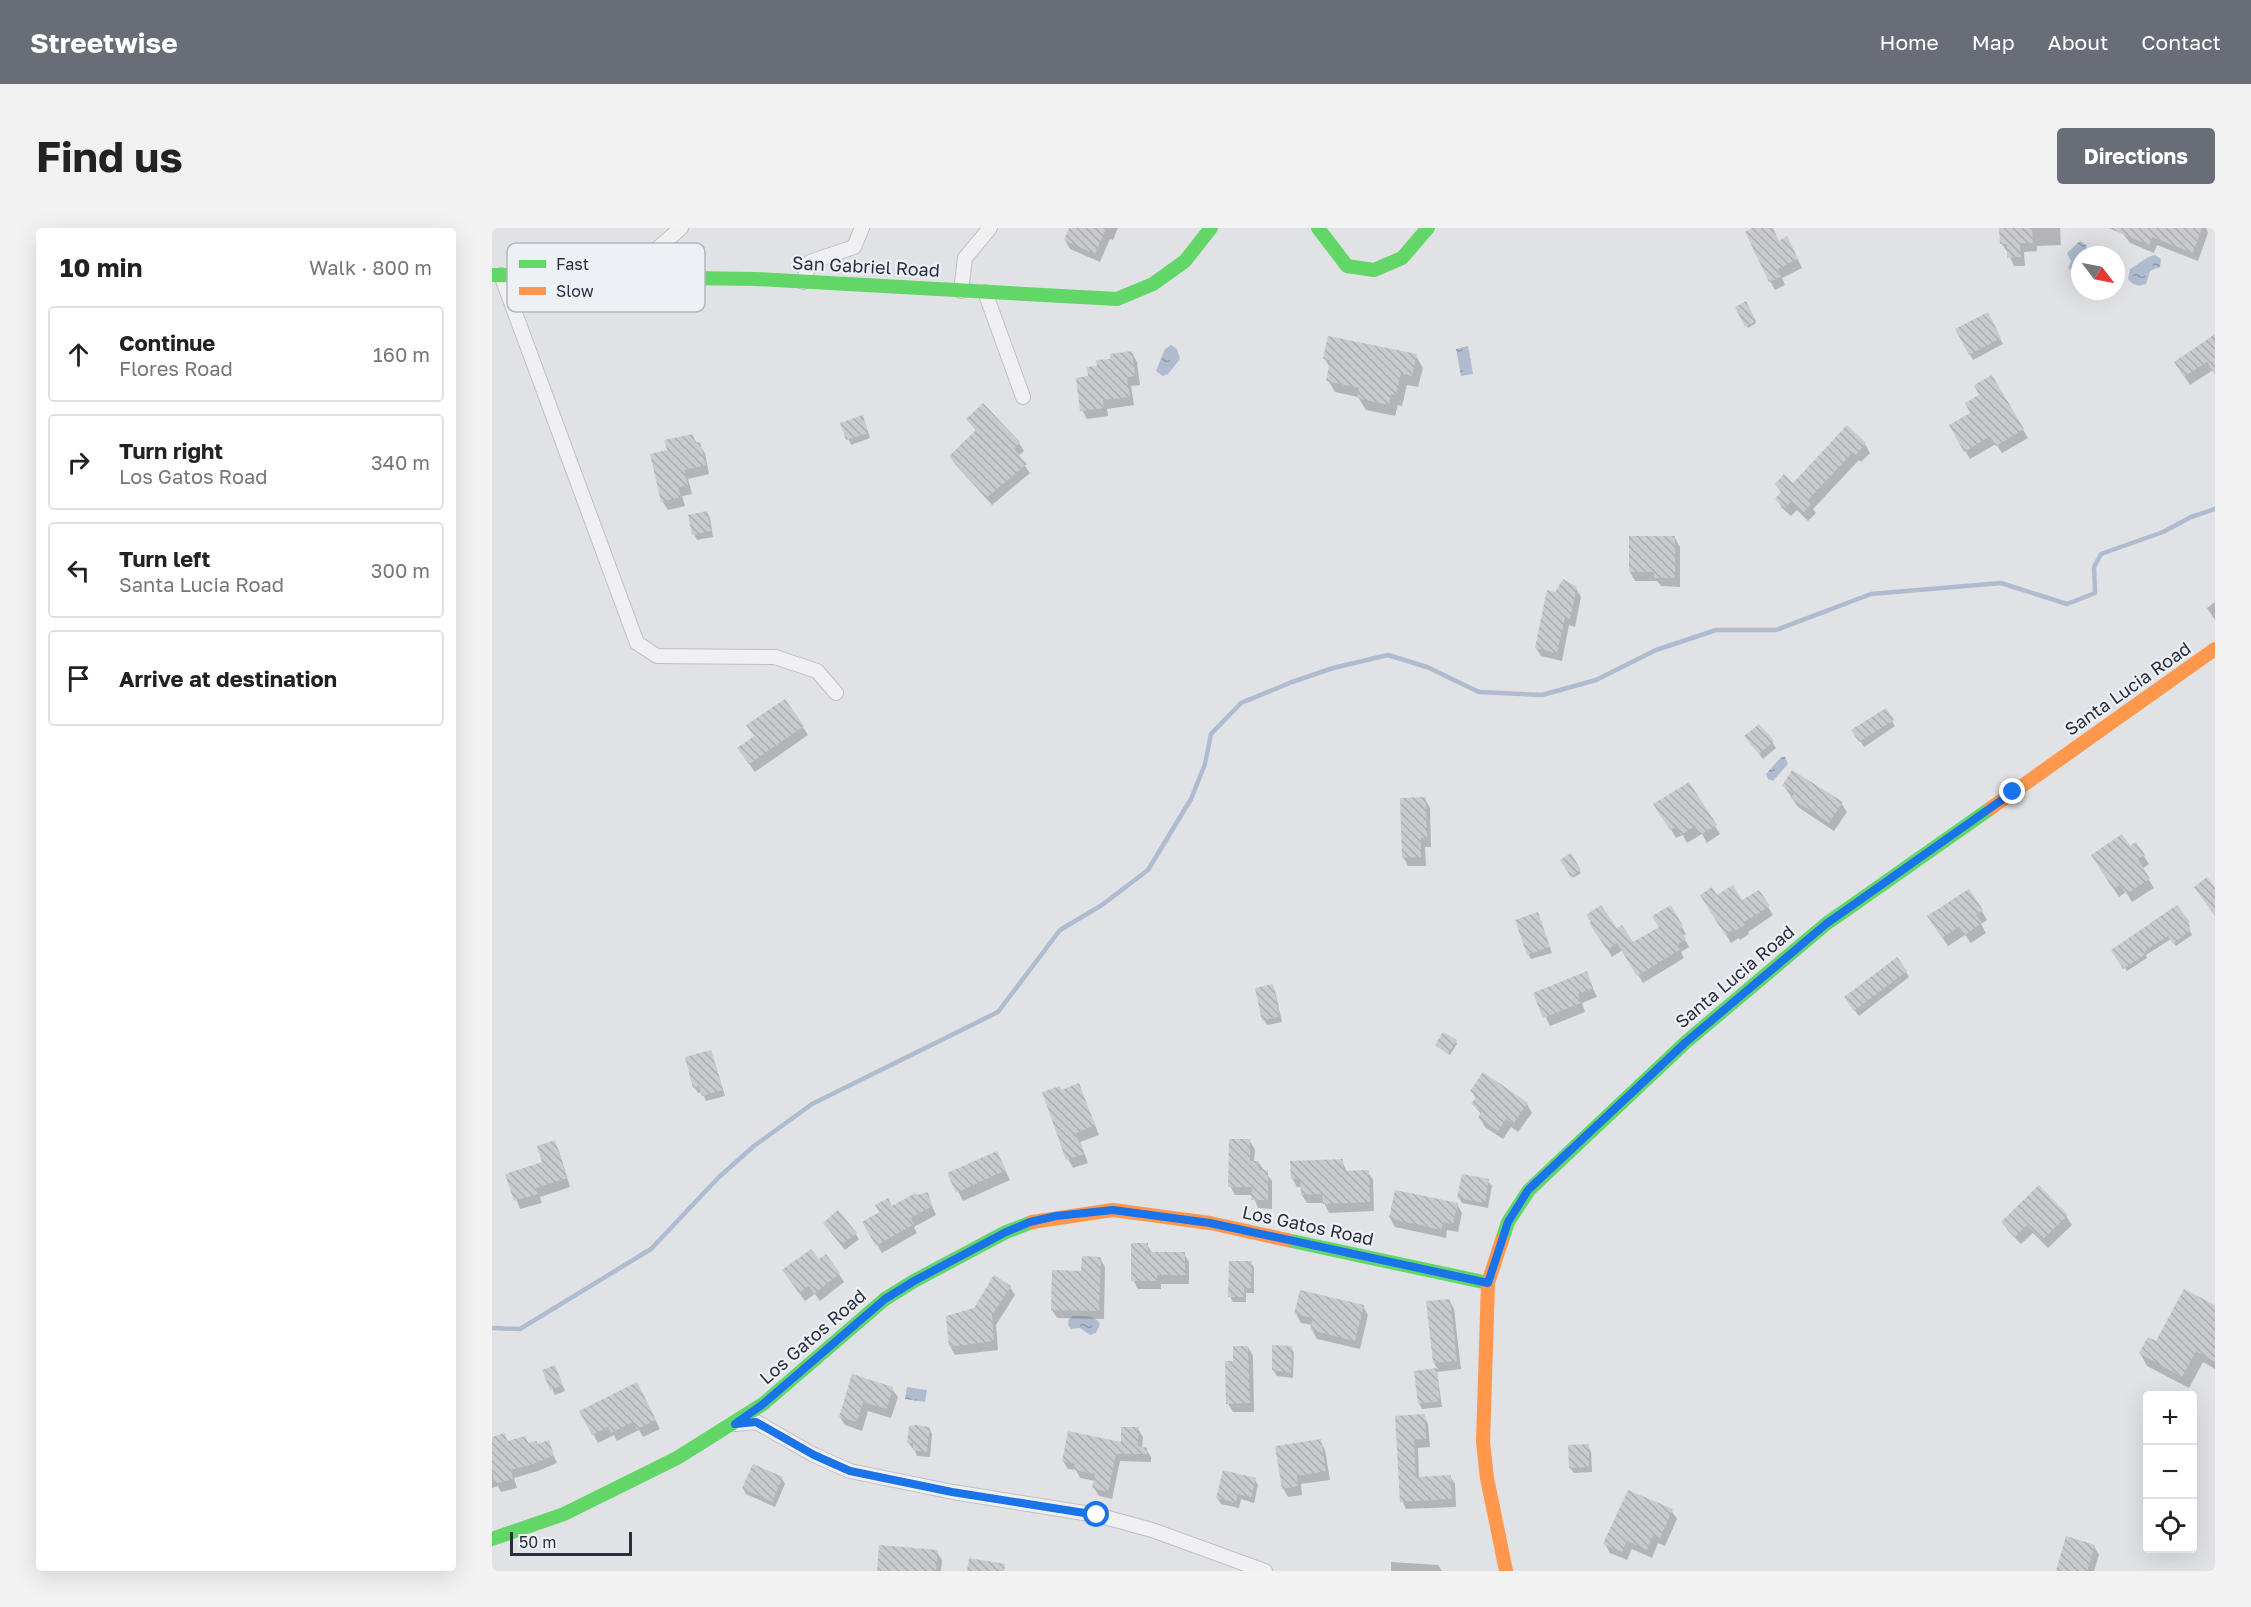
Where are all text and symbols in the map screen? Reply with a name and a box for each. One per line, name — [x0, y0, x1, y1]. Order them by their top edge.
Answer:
text: Streetwise — [30, 26, 178, 59]
text: Home — [1879, 29, 1939, 55]
text: Map — [1972, 29, 2015, 55]
text: About — [2048, 29, 2108, 55]
text: Contact — [2141, 29, 2221, 55]
button: Directions — [2057, 128, 2215, 184]
text: Find us — [36, 131, 183, 181]
legend — [507, 243, 705, 312]
north arrow — [2071, 246, 2125, 300]
street label: San Gabriel Road — [792, 251, 940, 281]
text: 10 min — [60, 252, 142, 283]
text: Fast — [556, 254, 589, 274]
text: Walk · 800 m — [309, 255, 432, 279]
text: Slow — [556, 281, 594, 301]
text: Continue — [119, 329, 215, 356]
icon: ahead — [62, 338, 95, 371]
text: 160 m — [373, 342, 430, 366]
text: Flores Road — [119, 356, 233, 380]
text: Turn right — [119, 437, 223, 464]
icon: right — [62, 446, 95, 479]
text: 340 m — [371, 450, 430, 474]
text: Los Gatos Road — [119, 464, 268, 488]
text: Turn left — [119, 545, 210, 572]
icon: left — [62, 554, 95, 587]
text: 300 m — [371, 558, 430, 582]
text: Santa Lucia Road — [119, 572, 284, 596]
street label: Santa Lucia Road — [2060, 637, 2195, 740]
icon: arrive — [62, 662, 95, 695]
text: Arrive at destination — [119, 665, 337, 692]
route end — [1999, 778, 2025, 804]
street label: Santa Lucia Road — [1670, 920, 1798, 1032]
street label: Los Gatos Road — [1241, 1200, 1376, 1250]
street label: Los Gatos Road — [755, 1284, 870, 1388]
map controls — [2143, 1391, 2197, 1553]
button: + — [2143, 1391, 2197, 1445]
button: − — [2143, 1445, 2197, 1499]
button: locate — [2143, 1499, 2197, 1553]
route start — [1083, 1501, 1109, 1527]
scale bar — [510, 1529, 632, 1556]
text: 50 m — [519, 1532, 556, 1552]

